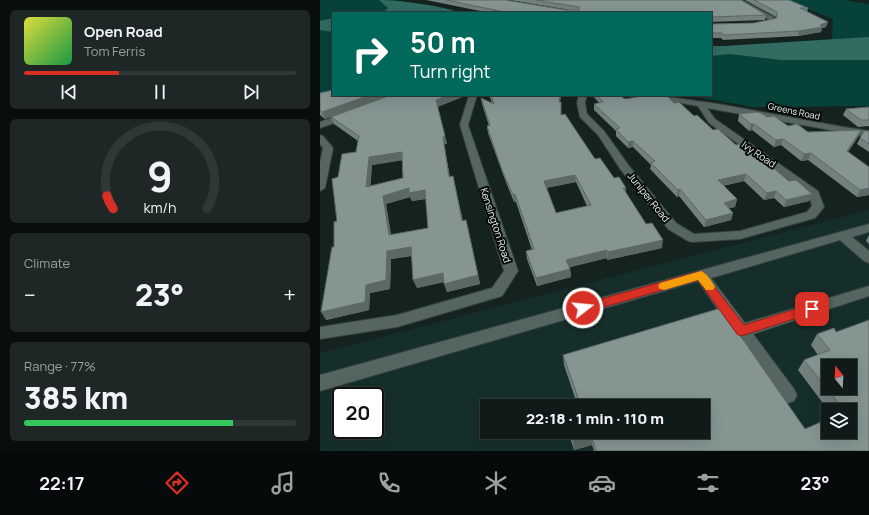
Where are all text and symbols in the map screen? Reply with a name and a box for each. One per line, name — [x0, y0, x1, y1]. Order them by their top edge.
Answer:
text: Open Road — [84, 21, 163, 42]
text: 50 m — [410, 23, 476, 61]
icon: right — [344, 28, 396, 80]
text: Tom Ferris — [84, 42, 145, 60]
text: Turn right — [410, 59, 491, 83]
icon: previous — [58, 81, 80, 103]
icon: pause — [149, 81, 171, 103]
icon: next — [240, 81, 262, 103]
street label: Greens Road — [767, 99, 821, 123]
street label: Ivy Road — [739, 137, 779, 171]
text: 9 — [147, 148, 173, 204]
street label: Juniper Road — [625, 169, 673, 225]
street label: Kensington Road — [477, 186, 515, 264]
text: km/h — [143, 198, 177, 217]
text: Climate — [24, 254, 70, 272]
text: 23° — [135, 274, 184, 315]
text: − — [24, 280, 36, 310]
text: + — [283, 280, 296, 310]
position arrow — [562, 287, 604, 329]
pin — [795, 292, 829, 326]
icon: arrive — [801, 298, 823, 320]
text: Range · 77% — [24, 357, 96, 375]
north arrow — [821, 359, 857, 395]
map controls — [821, 359, 857, 439]
text: 385 km — [24, 377, 128, 418]
speed limit sign: 20 — [332, 387, 384, 439]
button: layers — [821, 403, 857, 439]
text: 22:18 · 1 min · 110 m — [526, 408, 664, 429]
icon: directions — [163, 469, 191, 497]
icon: music — [269, 469, 297, 497]
icon: phone — [375, 469, 403, 497]
icon: climate — [482, 469, 510, 497]
icon: car — [588, 469, 616, 497]
icon: filters — [694, 469, 722, 497]
text: 22:17 — [39, 471, 84, 495]
text: 23° — [800, 471, 830, 495]

